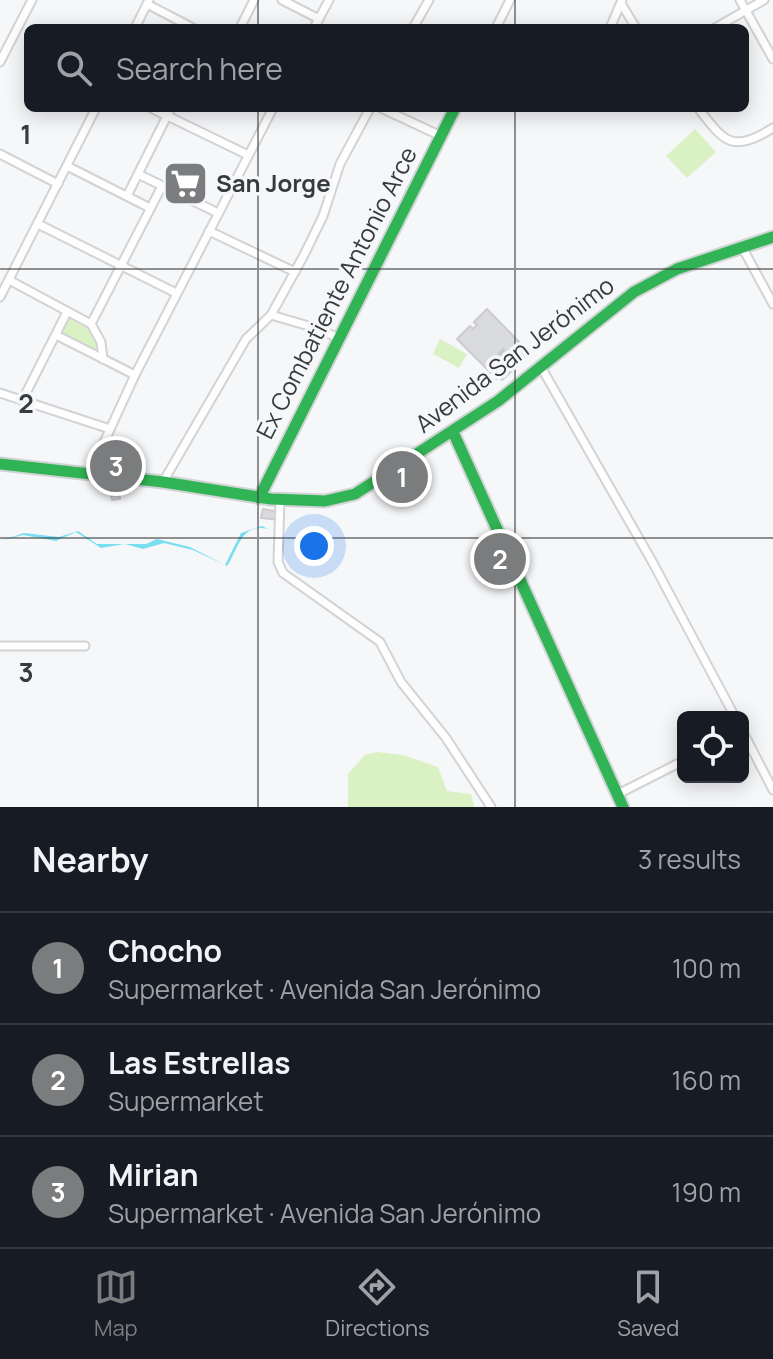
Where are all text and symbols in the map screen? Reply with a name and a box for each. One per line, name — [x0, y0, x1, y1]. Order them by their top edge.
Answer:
search box — [24, 24, 749, 112]
icon: search — [52, 46, 96, 90]
text: Search here — [116, 48, 283, 89]
text: 1 — [20, 116, 32, 152]
street label: Ex Combatiente Antonio Arce — [247, 141, 424, 444]
supermarket icon: San Jorge — [161, 160, 209, 208]
place label: San Jorge — [216, 166, 331, 199]
street label: Avenida San Jerónimo — [408, 268, 620, 440]
text: 2 — [18, 385, 34, 421]
pin: 3 — [90, 436, 142, 496]
pin: 1 — [376, 447, 428, 507]
your location — [294, 526, 334, 566]
pin: 2 — [474, 529, 526, 589]
text: 3 — [18, 654, 34, 690]
map controls — [677, 711, 749, 783]
button: locate — [677, 711, 749, 783]
text: Nearby — [32, 836, 148, 882]
text: 3 results — [638, 841, 741, 877]
text: Chocho — [108, 930, 222, 971]
text: 1 — [52, 950, 64, 986]
text: 100 m — [672, 950, 741, 986]
text: Supermarket · Avenida San Jerónimo — [108, 971, 541, 1007]
text: Las Estrellas — [108, 1042, 290, 1083]
text: 2 — [50, 1062, 66, 1098]
text: 160 m — [672, 1062, 741, 1098]
text: Supermarket — [108, 1083, 264, 1119]
text: Mirian — [108, 1154, 199, 1195]
text: 3 — [50, 1174, 66, 1210]
text: 190 m — [672, 1174, 741, 1210]
text: Supermarket · Avenida San Jerónimo — [108, 1195, 541, 1231]
tab: Map — [94, 1265, 138, 1343]
tab: Directions — [325, 1265, 430, 1343]
tab: Saved — [617, 1265, 679, 1343]

